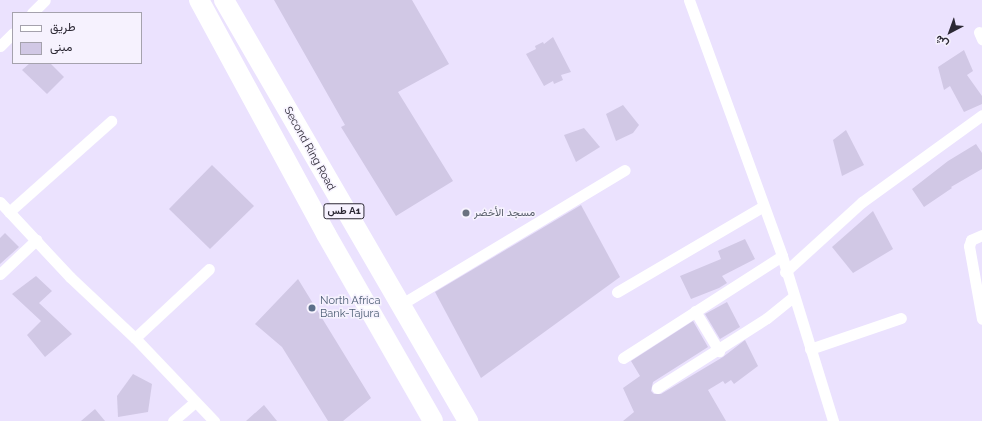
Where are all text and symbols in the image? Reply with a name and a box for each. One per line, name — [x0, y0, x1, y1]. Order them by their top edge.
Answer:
legend — [12, 12, 142, 64]
north arrow — [930, 12, 970, 52]
text: طريق — [50, 20, 75, 34]
text: ش — [933, 32, 951, 51]
text: مبنى — [50, 40, 72, 54]
street label: Second Ring Road — [281, 105, 337, 193]
road number: طس A1 — [323, 203, 365, 219]
place label: مسجد الأخضر — [474, 206, 535, 220]
marker: مسجد الأخضر — [461, 208, 471, 218]
place label: North Africa Bank-Tajura — [320, 295, 381, 321]
marker: North Africa Bank-Tajura — [307, 303, 317, 313]

